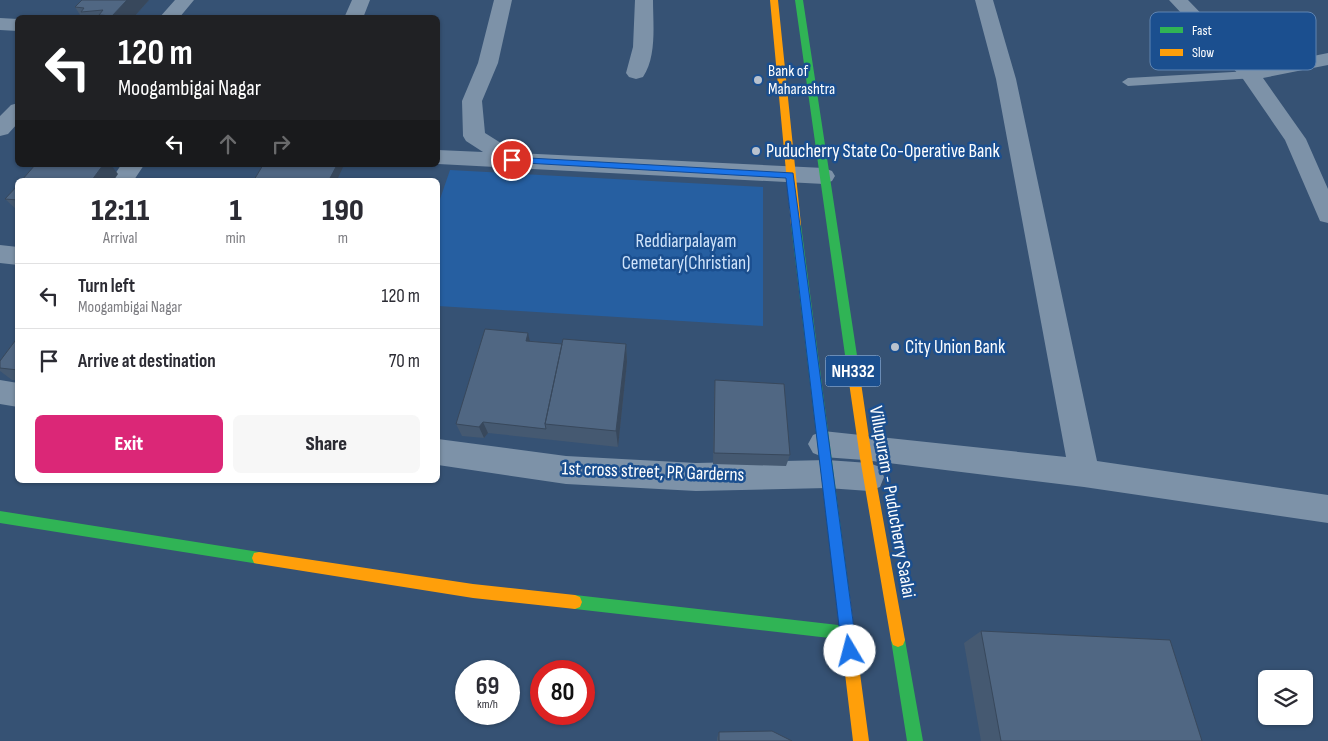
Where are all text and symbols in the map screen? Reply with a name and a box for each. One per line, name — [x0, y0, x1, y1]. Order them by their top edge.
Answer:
legend — [1150, 12, 1316, 70]
text: Fast — [1192, 22, 1212, 39]
text: 120 m — [118, 32, 193, 75]
icon: left — [35, 35, 100, 100]
text: Slow — [1192, 44, 1214, 61]
place label: Bank of Maharashtra — [768, 62, 835, 99]
marker: Bank of Maharashtra — [752, 74, 764, 86]
text: Moogambigai Nagar — [118, 75, 261, 102]
icon: left — [161, 130, 189, 158]
icon: ahead — [214, 130, 242, 158]
icon: right — [267, 130, 295, 158]
pin — [491, 139, 533, 181]
place label: Puducherry State Co-Operative Bank — [766, 140, 1000, 163]
marker: Puducherry State Co-Operative Bank — [750, 145, 762, 157]
icon: arrive — [498, 146, 526, 174]
text: 12:11 — [91, 193, 149, 229]
text: 1 — [229, 193, 242, 229]
text: 190 — [322, 193, 364, 229]
text: Arrival — [103, 229, 137, 248]
text: min — [226, 229, 246, 248]
text: m — [338, 229, 348, 248]
park label: Reddiarpalayam Cemetary(Christian) — [622, 230, 750, 275]
text: Turn left — [78, 275, 135, 298]
icon: left — [35, 282, 63, 310]
text: 120 m — [382, 285, 420, 308]
text: Moogambigai Nagar — [78, 298, 182, 317]
place label: City Union Bank — [905, 336, 1006, 359]
marker: City Union Bank — [889, 341, 901, 353]
icon: arrive — [35, 347, 63, 375]
text: Arrive at destination — [78, 350, 216, 373]
text: 70 m — [389, 350, 420, 373]
road number: NH332 — [826, 356, 880, 386]
street label: Villupuram - Puducherry Saalai — [864, 404, 920, 600]
button: Exit — [35, 415, 223, 473]
button: Share — [233, 415, 420, 473]
street label: 1st cross street, PR Garderns — [561, 457, 745, 487]
position arrow — [823, 624, 875, 676]
speed limit sign: 80 — [530, 660, 595, 725]
map controls — [1258, 670, 1313, 725]
button: layers — [1258, 670, 1313, 725]
text: 69 — [476, 671, 499, 702]
text: km/h — [477, 697, 498, 712]

